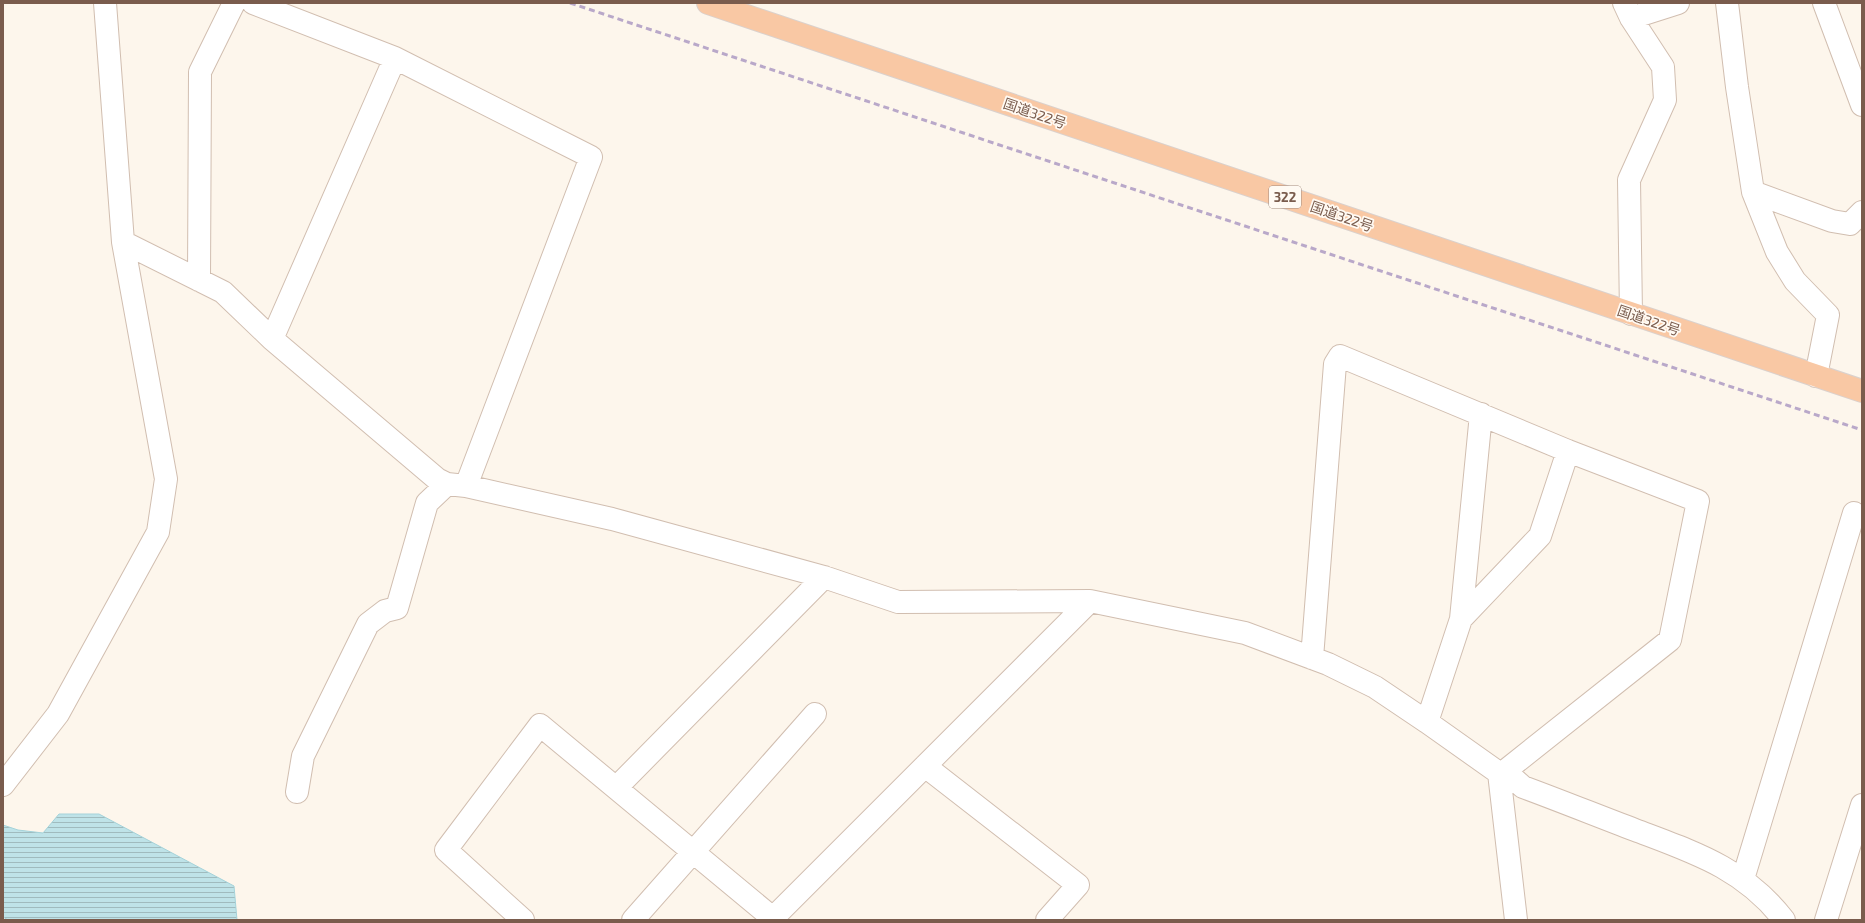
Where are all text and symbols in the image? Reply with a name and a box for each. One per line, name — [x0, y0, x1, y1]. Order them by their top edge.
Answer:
street label: 国道322号 — [1001, 94, 1069, 132]
road number: 322 — [1269, 186, 1301, 208]
street label: 国道322号 — [1308, 197, 1376, 235]
street label: 国道322号 — [1615, 301, 1683, 339]

